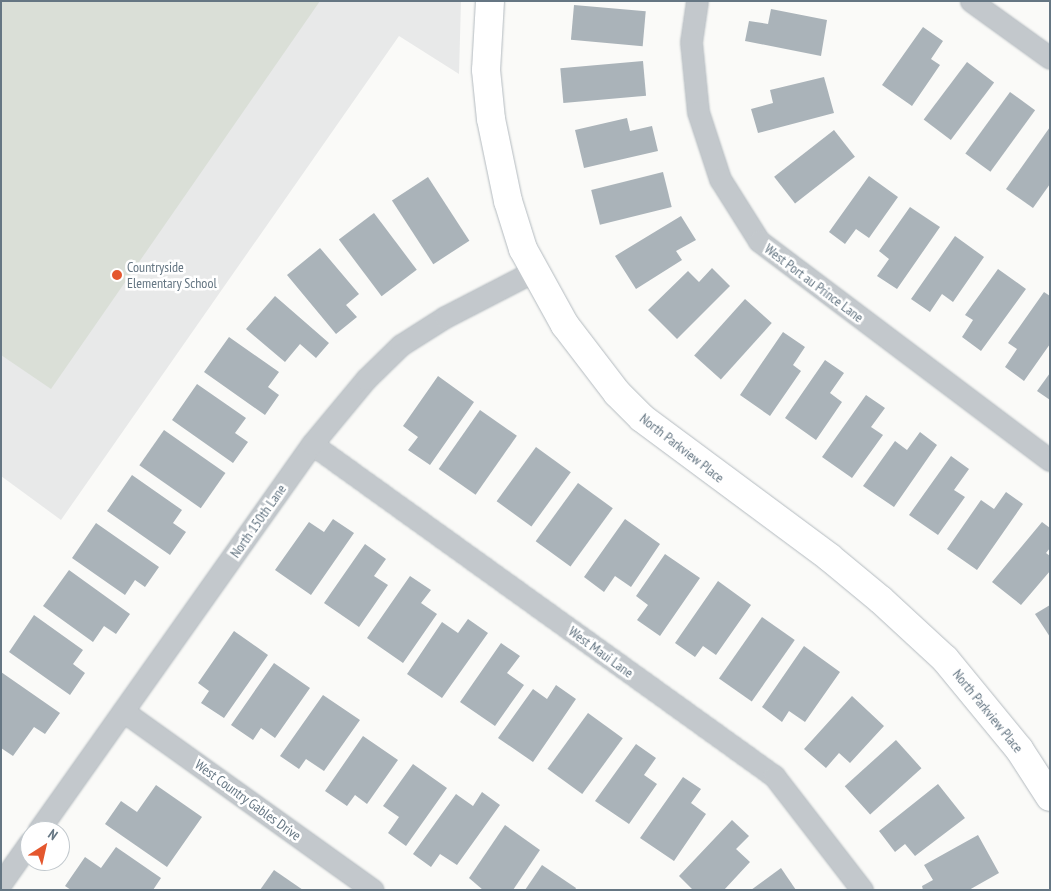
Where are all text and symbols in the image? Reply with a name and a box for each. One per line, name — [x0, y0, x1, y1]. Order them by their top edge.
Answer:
street label: West Port au Prince Lane — [761, 240, 867, 326]
place label: Countryside Elementary School — [127, 259, 217, 292]
marker: Countryside Elementary School — [111, 269, 123, 281]
street label: North Parkview Place — [636, 410, 728, 486]
street label: North 150th Lane — [227, 481, 289, 561]
street label: West Maui Lane — [565, 623, 637, 681]
street label: North Parkview Place — [949, 666, 1027, 756]
street label: West Country Gables Drive — [192, 756, 304, 844]
north arrow — [20, 821, 70, 871]
text: N — [45, 825, 61, 844]

